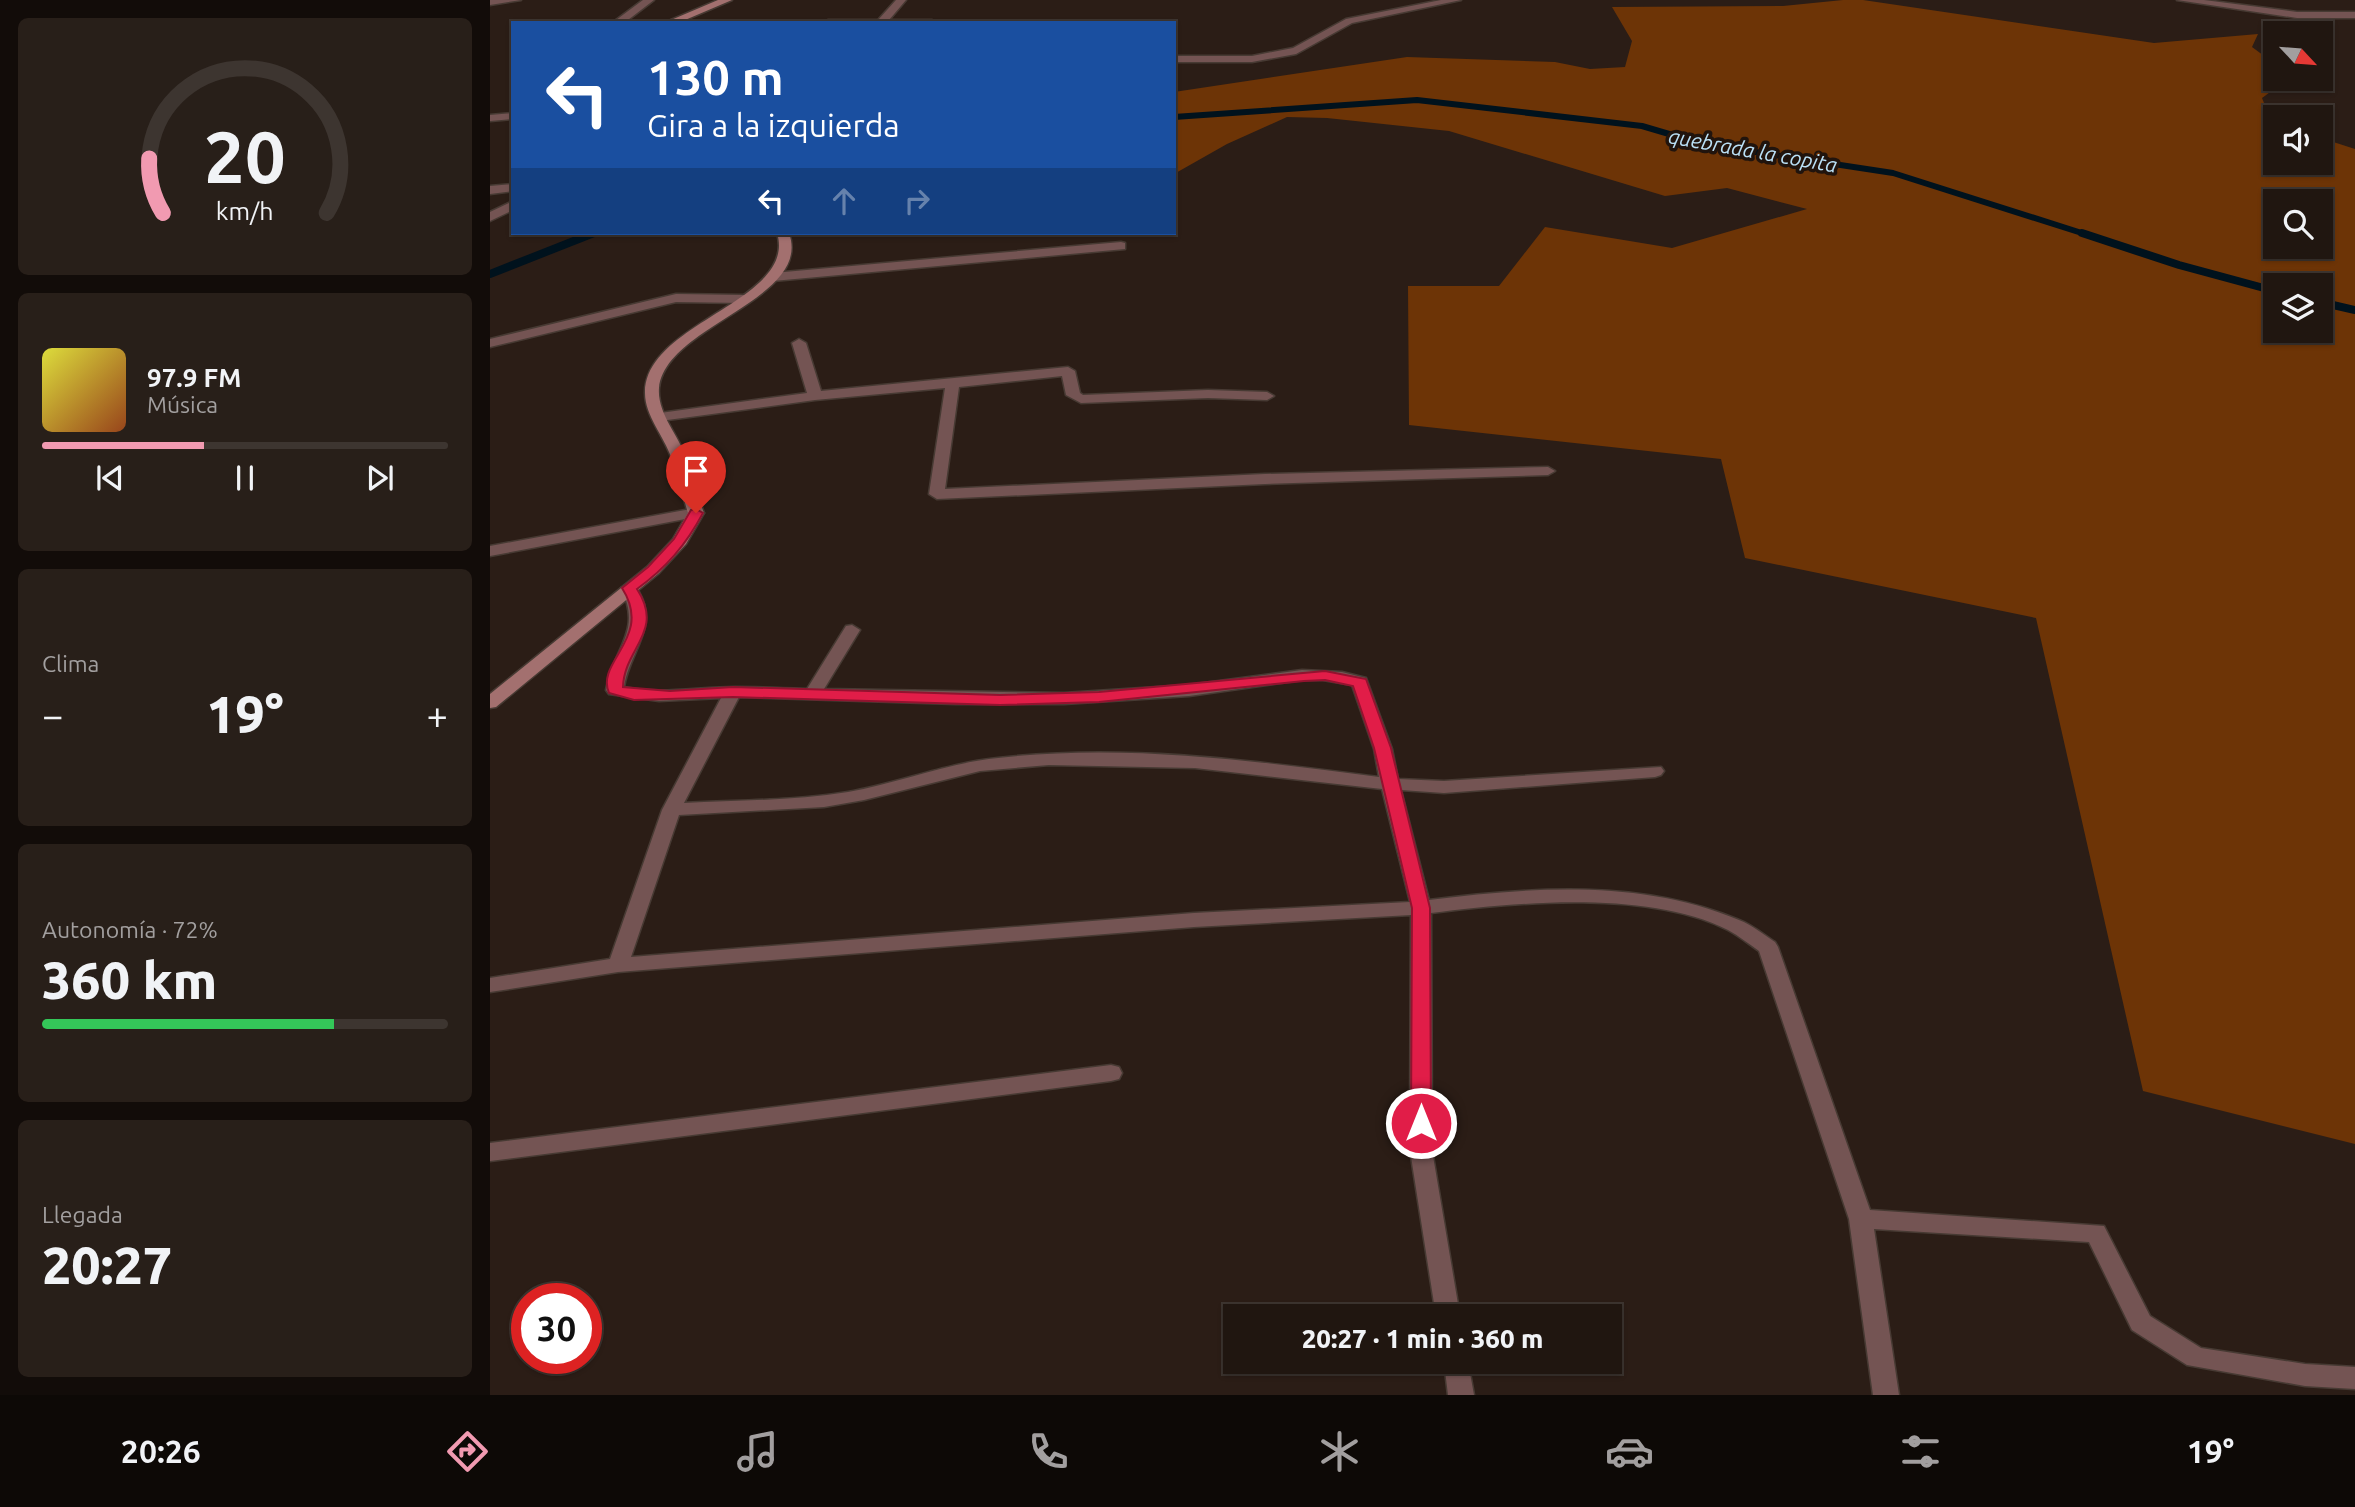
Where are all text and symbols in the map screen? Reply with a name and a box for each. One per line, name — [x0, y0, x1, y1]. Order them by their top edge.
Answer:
north arrow — [2263, 21, 2333, 91]
map controls — [2263, 21, 2333, 343]
icon: left — [532, 49, 623, 140]
text: 130 m — [647, 49, 784, 104]
button: sound — [2263, 105, 2333, 175]
text: Gira a la izquierda — [647, 107, 900, 143]
text: 20 — [204, 115, 286, 197]
water label: quebrada la copita — [1667, 123, 1839, 177]
icon: left — [752, 182, 790, 220]
icon: ahead — [825, 182, 863, 220]
icon: right — [898, 182, 936, 220]
button: search — [2263, 189, 2333, 259]
text: km/h — [216, 197, 274, 225]
button: layers — [2263, 273, 2333, 343]
text: 97.9 FM — [147, 363, 241, 392]
text: Música — [147, 392, 218, 417]
pin — [666, 441, 726, 513]
icon: arrive — [677, 452, 715, 490]
icon: previous — [91, 459, 129, 497]
icon: pause — [226, 459, 264, 497]
icon: next — [361, 459, 399, 497]
text: Clima — [42, 651, 99, 676]
text: 19° — [206, 685, 284, 743]
text: − — [42, 694, 63, 736]
text: + — [427, 694, 448, 736]
text: Autonomía · 72% — [42, 917, 218, 942]
text: 360 km — [42, 951, 217, 1009]
position arrow — [1384, 1086, 1458, 1160]
text: Llegada — [42, 1202, 123, 1227]
text: 20:27 — [42, 1236, 172, 1294]
speed limit sign: 30 — [511, 1283, 602, 1374]
text: 20:27 · 1 min · 360 m — [1302, 1324, 1543, 1353]
icon: directions — [443, 1427, 492, 1476]
icon: music — [733, 1427, 782, 1476]
icon: phone — [1024, 1427, 1073, 1476]
icon: climate — [1315, 1427, 1364, 1476]
icon: car — [1605, 1427, 1654, 1476]
icon: filters — [1896, 1427, 1945, 1476]
text: 20:26 — [121, 1433, 201, 1469]
text: 19° — [2187, 1433, 2234, 1469]

